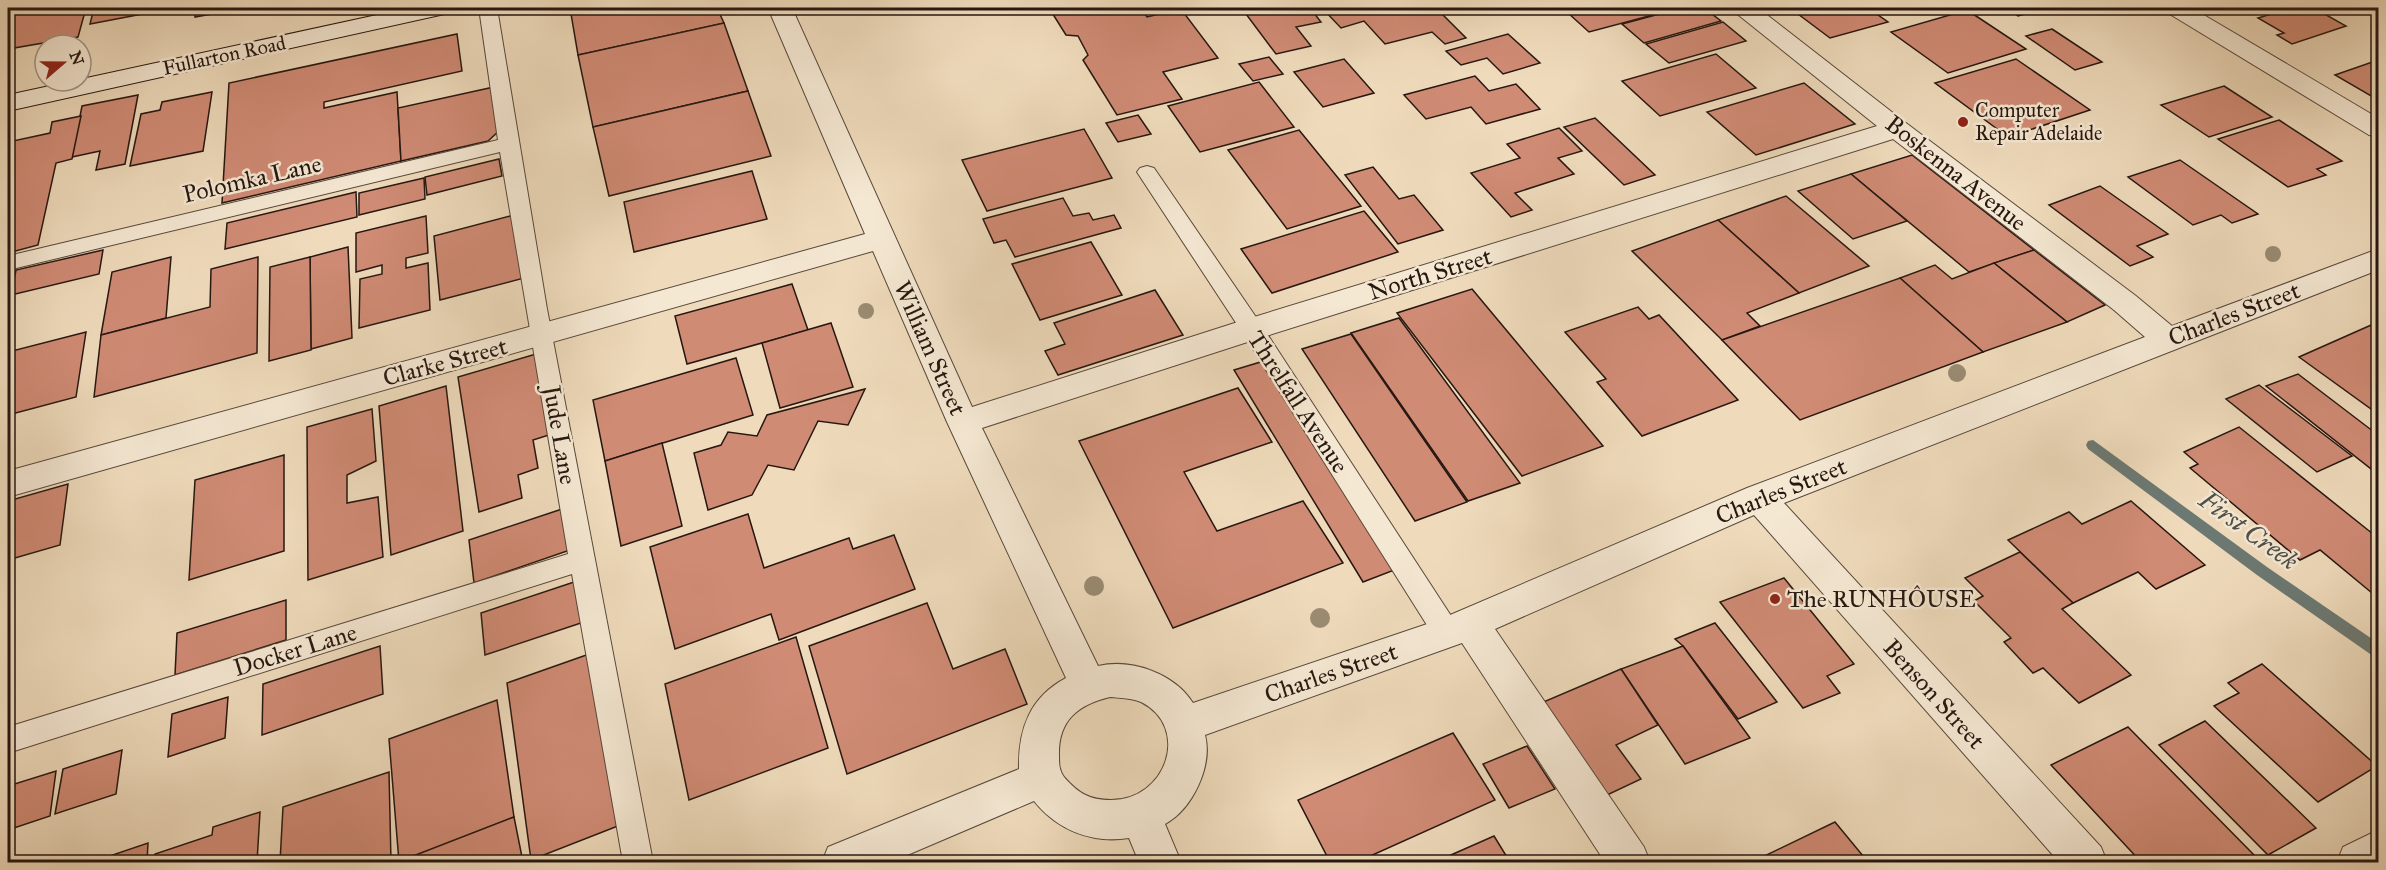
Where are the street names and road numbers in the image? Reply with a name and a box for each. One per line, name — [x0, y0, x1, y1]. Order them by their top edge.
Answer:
street label: Fullarton Road — [160, 30, 288, 80]
street label: Boskenna Avenue — [1879, 109, 2033, 237]
street label: Polomka Lane — [180, 148, 324, 210]
street label: North Street — [1365, 241, 1496, 307]
street label: Charles Street — [2164, 275, 2305, 353]
street label: William Street — [887, 276, 973, 420]
street label: Threlfall Avenue — [1241, 325, 1355, 479]
street label: Clarke Street — [380, 331, 511, 393]
street label: Jude Lane — [536, 380, 583, 487]
street label: Charles Street — [1711, 451, 1851, 531]
street label: Docker Lane — [230, 617, 360, 683]
street label: Benson Street — [1877, 633, 1992, 756]
street label: Charles Street — [1261, 636, 1402, 710]

